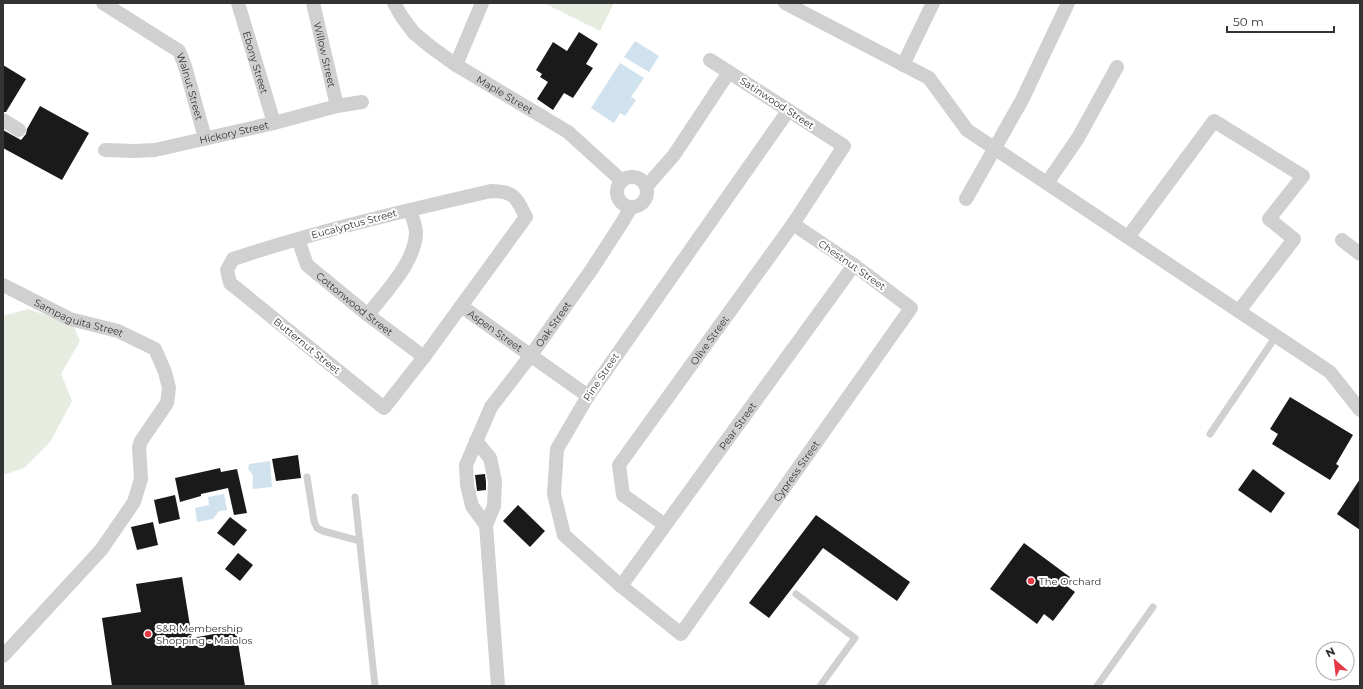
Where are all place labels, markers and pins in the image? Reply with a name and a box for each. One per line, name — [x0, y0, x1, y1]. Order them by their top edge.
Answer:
place label: The Orchard — [1039, 575, 1101, 588]
marker: The Orchard — [1026, 576, 1036, 586]
place label: S&R Membership Shopping - Malolos — [156, 622, 252, 647]
marker: S&R Membership Shopping - Malolos — [143, 629, 153, 639]

